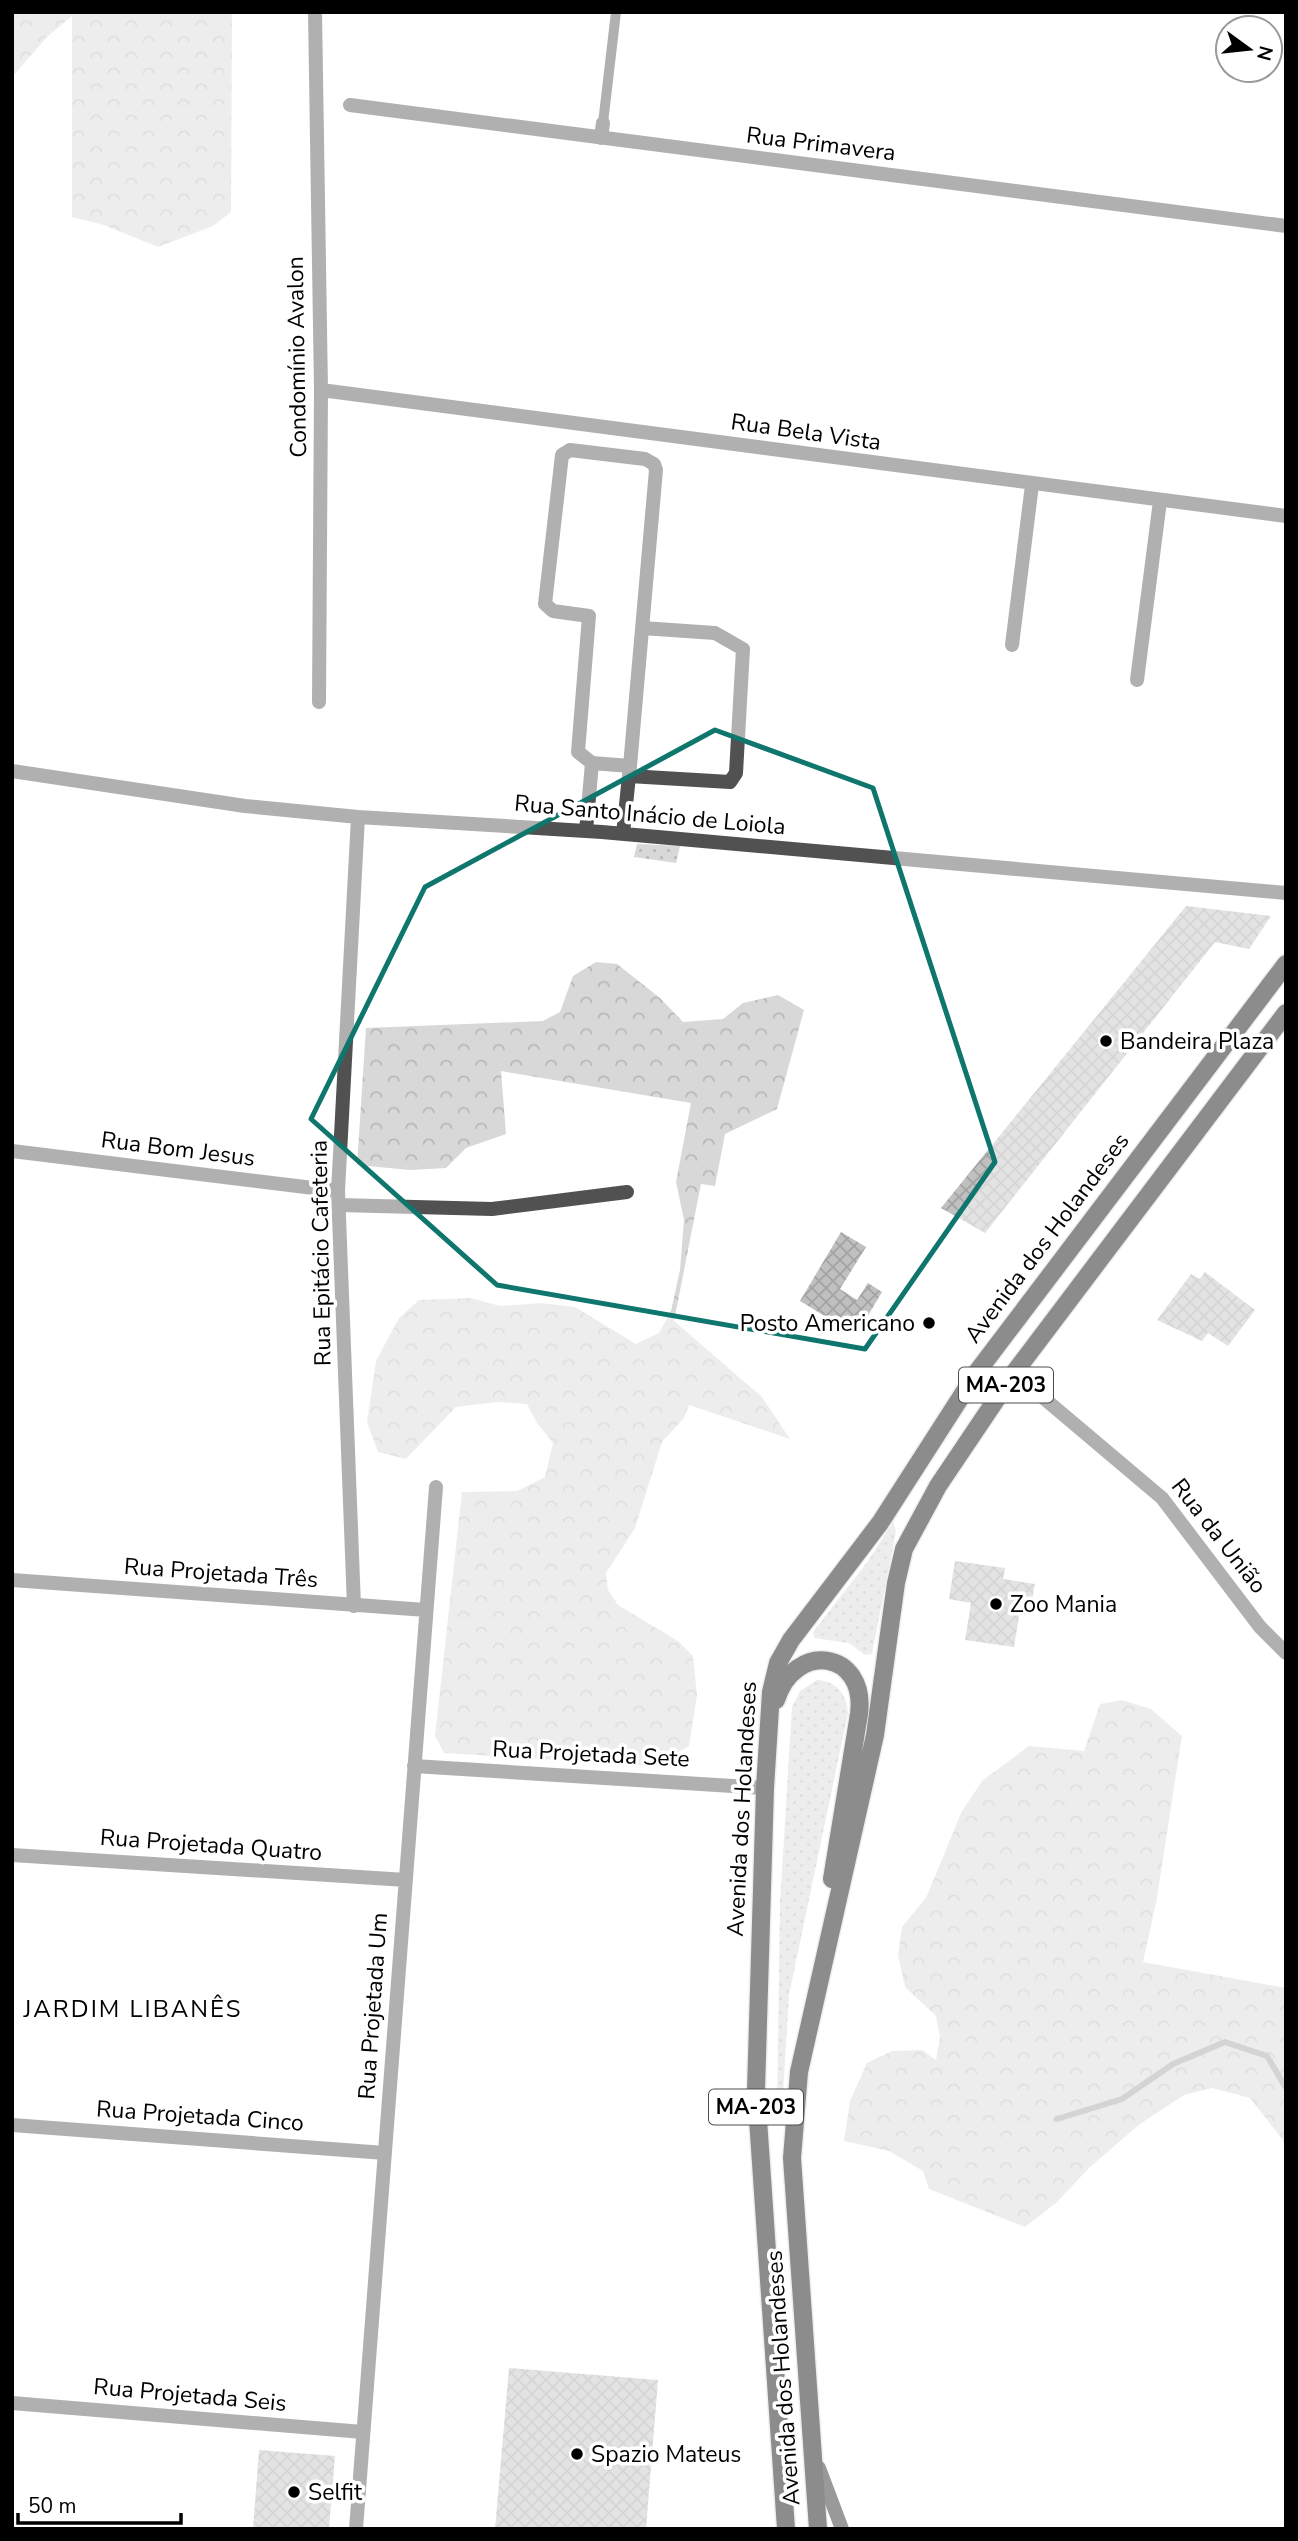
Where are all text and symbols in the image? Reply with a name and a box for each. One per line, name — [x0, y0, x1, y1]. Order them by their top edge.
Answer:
north arrow — [1214, 14, 1284, 84]
text: N — [1250, 43, 1279, 63]
street label: Rua Primavera — [745, 119, 897, 169]
street label: Condomínio Avalon — [280, 256, 314, 458]
street label: Rua Bela Vista — [729, 406, 883, 458]
street label: Rua Santo Inácio de Loiola — [513, 788, 787, 842]
place label: Bandeira Plaza — [1120, 1026, 1274, 1057]
marker: Bandeira Plaza — [1098, 1033, 1114, 1049]
street label: Rua Bom Jesus — [99, 1124, 257, 1174]
street label: Avenida dos Holandeses — [958, 1127, 1136, 1349]
street label: Rua Epitácio Cafeteria — [304, 1140, 338, 1366]
place label: Posto Americano — [740, 1308, 915, 1339]
marker: Posto Americano — [921, 1315, 937, 1331]
road number: MA-203 — [959, 1368, 1053, 1402]
street label: Rua da União — [1164, 1472, 1274, 1600]
street label: Rua Projetada Três — [123, 1551, 319, 1595]
place label: Zoo Mania — [1010, 1589, 1117, 1620]
marker: Zoo Mania — [988, 1596, 1004, 1612]
street label: Avenida dos Holandeses — [720, 1681, 764, 1937]
street label: Rua Projetada Sete — [492, 1733, 690, 1775]
street label: Rua Projetada Quatro — [99, 1822, 323, 1868]
street label: Rua Projetada Um — [351, 1911, 395, 2101]
district label: JARDIM LIBANÊS — [23, 1993, 242, 2025]
road number: MA-203 — [709, 2090, 803, 2124]
street label: Rua Projetada Cinco — [95, 2093, 305, 2139]
street label: Avenida dos Holandeses — [759, 2249, 807, 2507]
street label: Rua Projetada Seis — [92, 2371, 288, 2419]
place label: Spazio Mateus — [591, 2439, 741, 2470]
marker: Spazio Mateus — [569, 2446, 585, 2462]
place label: Selfit — [308, 2477, 363, 2508]
scale bar — [18, 2482, 180, 2526]
marker: Selfit — [286, 2484, 302, 2500]
text: 50 m — [28, 2492, 77, 2520]

